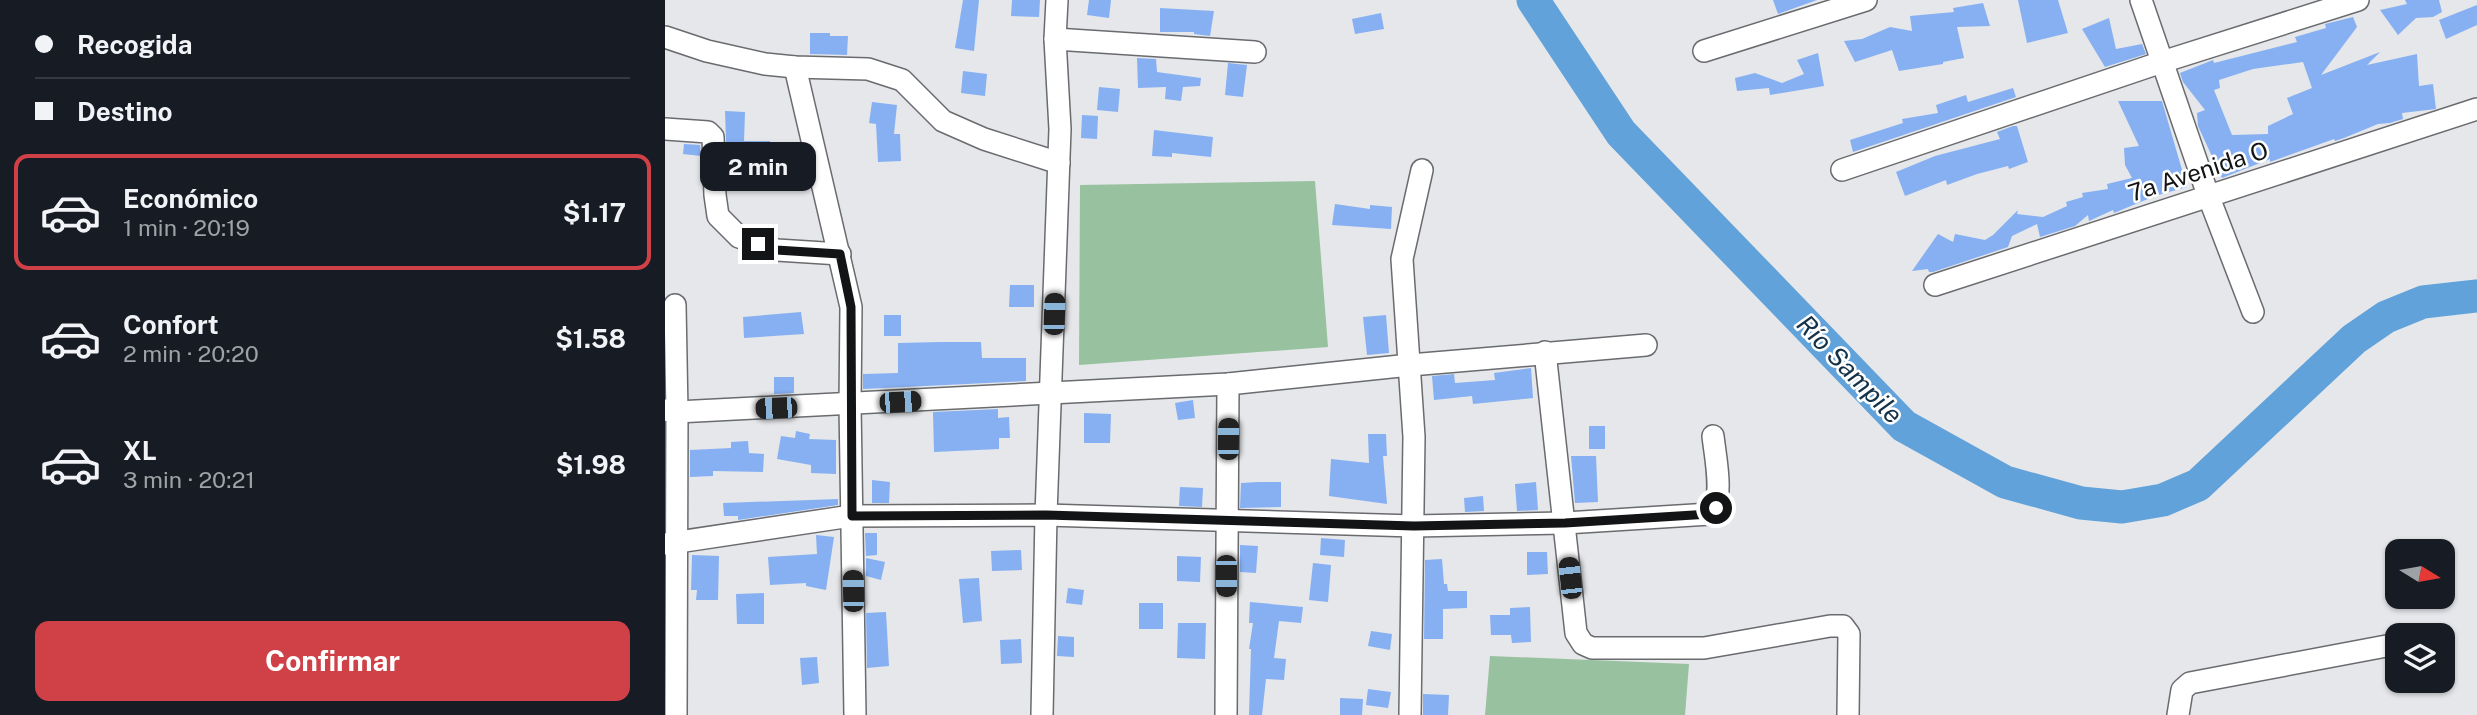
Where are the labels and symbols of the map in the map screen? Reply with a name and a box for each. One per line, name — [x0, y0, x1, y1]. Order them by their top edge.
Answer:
street label: 7a Avenida O — [2125, 135, 2271, 207]
callout: 2 min — [700, 142, 816, 191]
route end — [742, 228, 774, 260]
car — [1043, 293, 1066, 335]
water label: Río Sampile — [1791, 308, 1909, 430]
car — [879, 390, 922, 414]
car — [755, 397, 798, 419]
car — [1218, 418, 1239, 460]
route start — [1700, 492, 1732, 524]
north arrow — [2385, 539, 2455, 609]
car — [1216, 555, 1237, 597]
car — [1558, 556, 1583, 600]
car — [843, 570, 864, 612]

